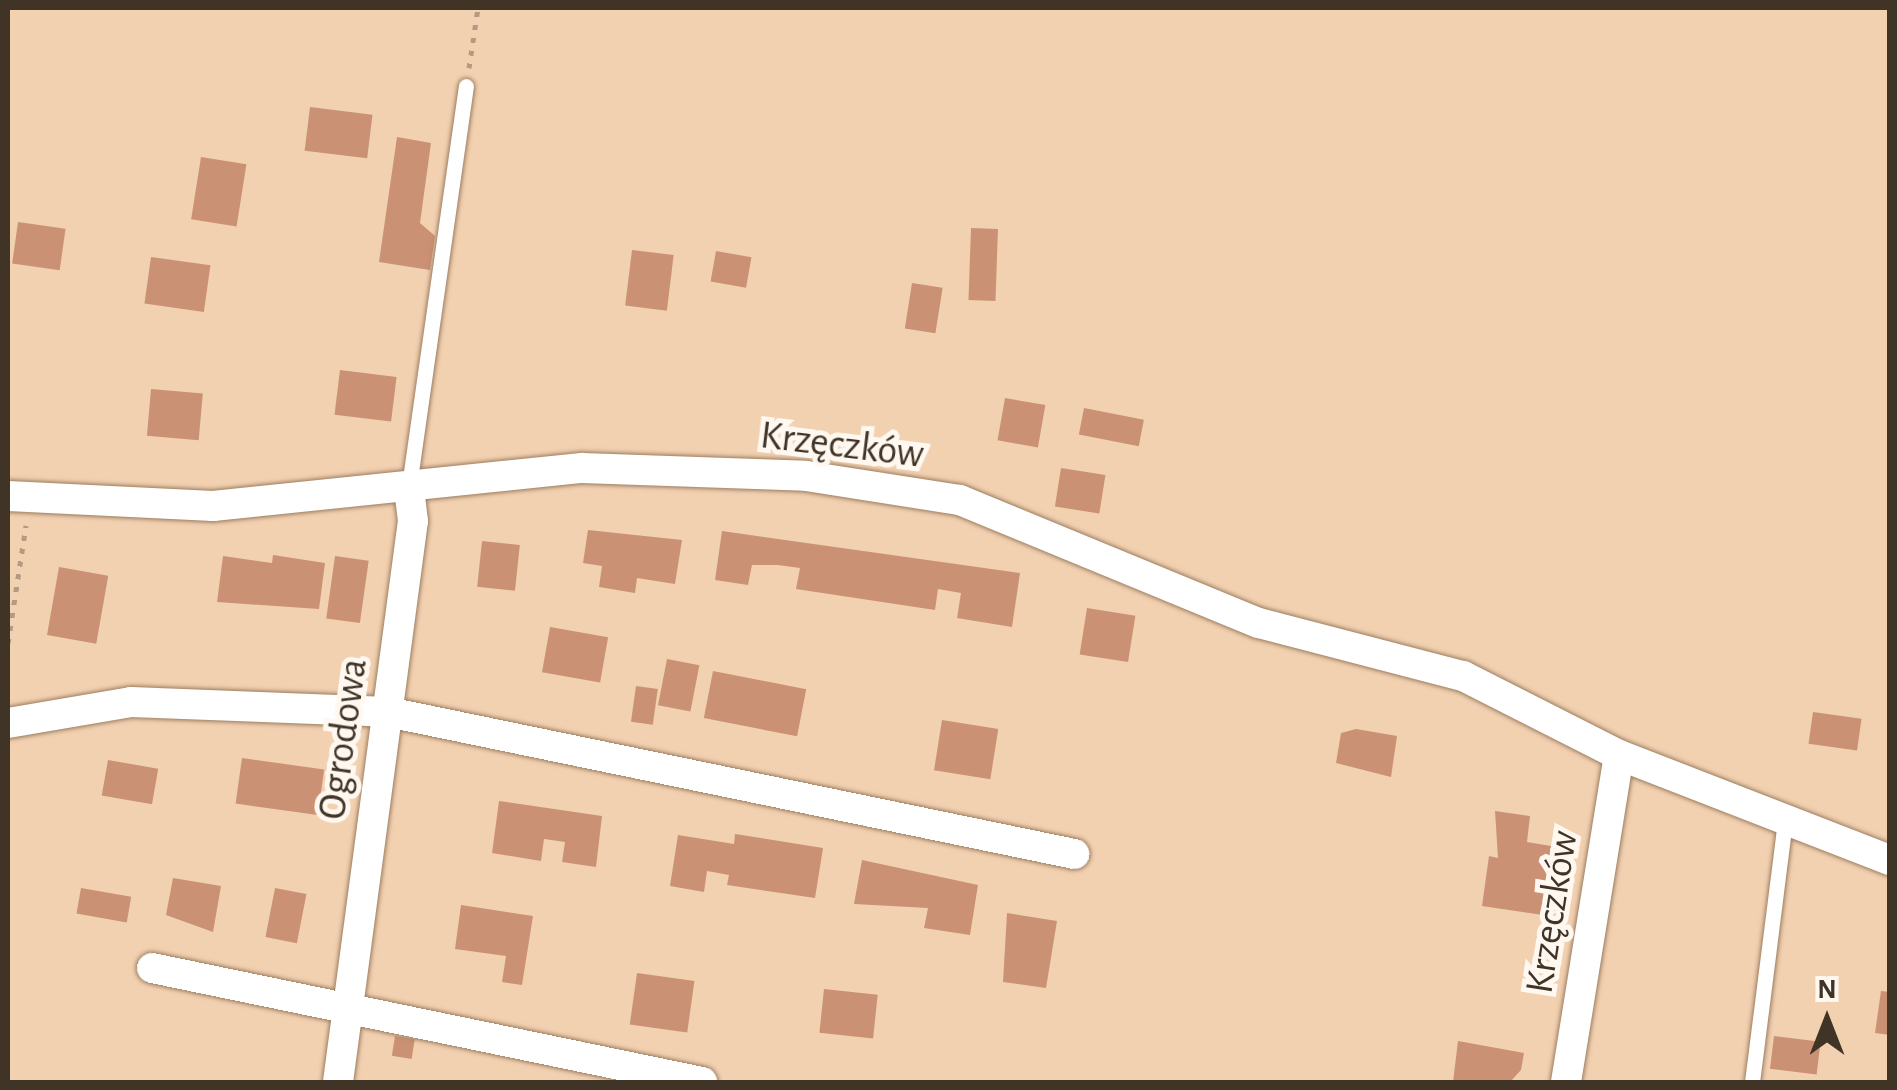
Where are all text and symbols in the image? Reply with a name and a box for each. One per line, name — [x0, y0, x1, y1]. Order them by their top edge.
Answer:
street label: Krzęczków — [758, 411, 926, 479]
street label: Ogrodowa — [308, 655, 378, 823]
street label: Krzęczków — [1515, 827, 1589, 997]
north arrow — [1777, 970, 1877, 1070]
text: N — [1817, 976, 1837, 1004]

